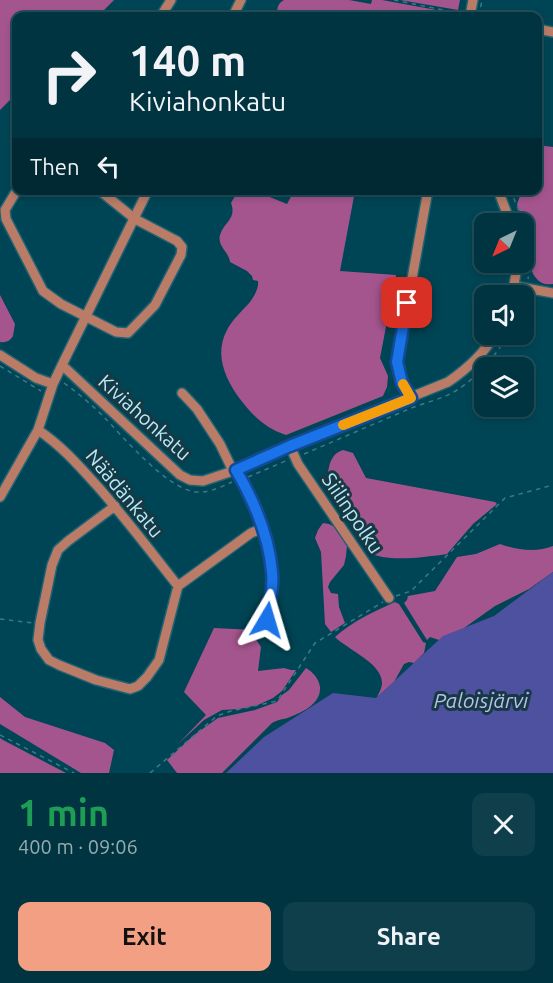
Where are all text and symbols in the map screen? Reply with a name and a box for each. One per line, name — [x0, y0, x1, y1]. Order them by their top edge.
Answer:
icon: right — [30, 36, 108, 114]
text: 140 m — [129, 37, 246, 84]
text: Kiviahonkatu — [129, 86, 286, 116]
icon: left — [92, 150, 125, 183]
text: Then — [30, 154, 80, 179]
north arrow — [474, 213, 534, 273]
map controls — [474, 213, 534, 417]
pin — [381, 277, 432, 328]
button: sound — [474, 285, 534, 345]
icon: arrive — [390, 286, 423, 319]
button: layers — [474, 357, 534, 417]
street label: Kiviahonkatu — [94, 369, 196, 465]
street label: Näädänkatu — [82, 444, 168, 542]
street label: Siilinpolku — [318, 468, 388, 558]
position arrow — [235, 588, 299, 652]
water label: Paloisjärvi — [434, 688, 529, 712]
text: 1 min — [18, 792, 109, 833]
button: close — [472, 793, 535, 856]
text: 400 m · 09:06 — [18, 835, 138, 858]
button: Exit — [18, 902, 271, 971]
button: Share — [283, 902, 535, 971]

